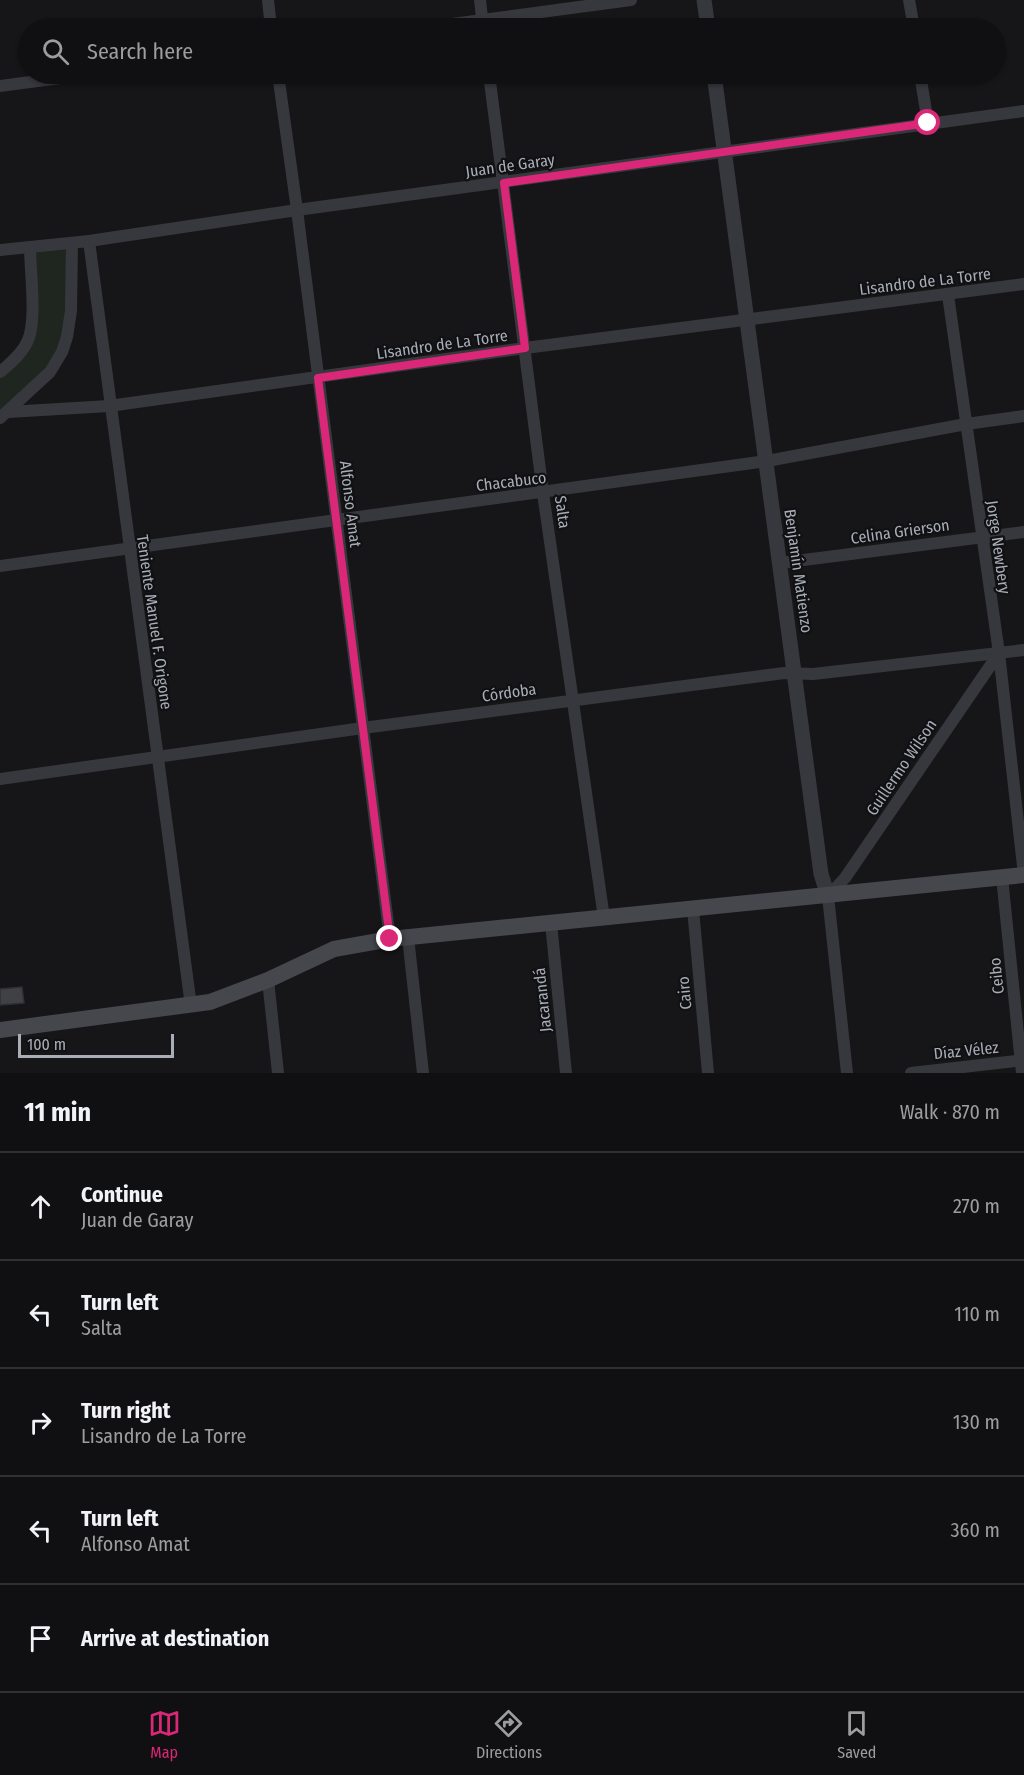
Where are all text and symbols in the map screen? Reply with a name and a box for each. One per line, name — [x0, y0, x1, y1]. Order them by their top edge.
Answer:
search box — [18, 18, 1006, 84]
icon: search — [39, 35, 72, 68]
text: Search here — [87, 38, 193, 65]
route start — [914, 109, 940, 135]
street label: Juan de Garay — [464, 150, 557, 181]
street label: Lisandro de La Torre — [858, 264, 992, 299]
street label: Lisandro de La Torre — [375, 326, 509, 363]
street label: Alfonso Amat — [336, 460, 365, 549]
street label: Chacabuco — [475, 468, 547, 495]
street label: Salta — [551, 495, 574, 530]
street label: Jorge Newbery — [983, 499, 1015, 596]
street label: Benjamín Matienzo — [780, 508, 817, 634]
street label: Celina Grierson — [849, 515, 951, 548]
street label: Teniente Manuel F. Origone — [133, 533, 176, 711]
street label: Córdoba — [481, 679, 538, 706]
street label: Guillermo Wilson — [862, 716, 941, 819]
route end — [376, 925, 402, 951]
street label: Ceibo — [985, 957, 1008, 995]
street label: Jacarandá — [530, 967, 555, 1033]
street label: Cairo — [674, 975, 695, 1010]
scale bar — [18, 1031, 174, 1058]
text: 100 m — [27, 1035, 66, 1054]
street label: Díaz Vélez — [933, 1038, 999, 1063]
text: 11 min — [24, 1097, 91, 1128]
text: Walk · 870 m — [900, 1100, 1000, 1124]
text: Continue — [81, 1181, 163, 1208]
icon: ahead — [24, 1190, 57, 1223]
text: 270 m — [953, 1194, 1000, 1218]
text: Juan de Garay — [81, 1208, 193, 1232]
text: Turn left — [81, 1289, 159, 1316]
icon: left — [24, 1298, 57, 1331]
text: 110 m — [954, 1302, 1000, 1326]
text: Salta — [81, 1316, 122, 1340]
text: Turn right — [81, 1397, 170, 1424]
icon: right — [24, 1406, 57, 1439]
text: 130 m — [953, 1410, 1000, 1434]
text: Lisandro de La Torre — [81, 1424, 246, 1448]
text: Turn left — [81, 1505, 159, 1532]
icon: left — [24, 1514, 57, 1547]
text: 360 m — [951, 1518, 1000, 1542]
text: Alfonso Amat — [81, 1532, 190, 1556]
icon: arrive — [24, 1622, 57, 1655]
text: Arrive at destination — [81, 1625, 269, 1652]
tab: Map — [148, 1707, 181, 1762]
tab: Directions — [476, 1707, 542, 1762]
tab: Saved — [837, 1707, 876, 1762]

